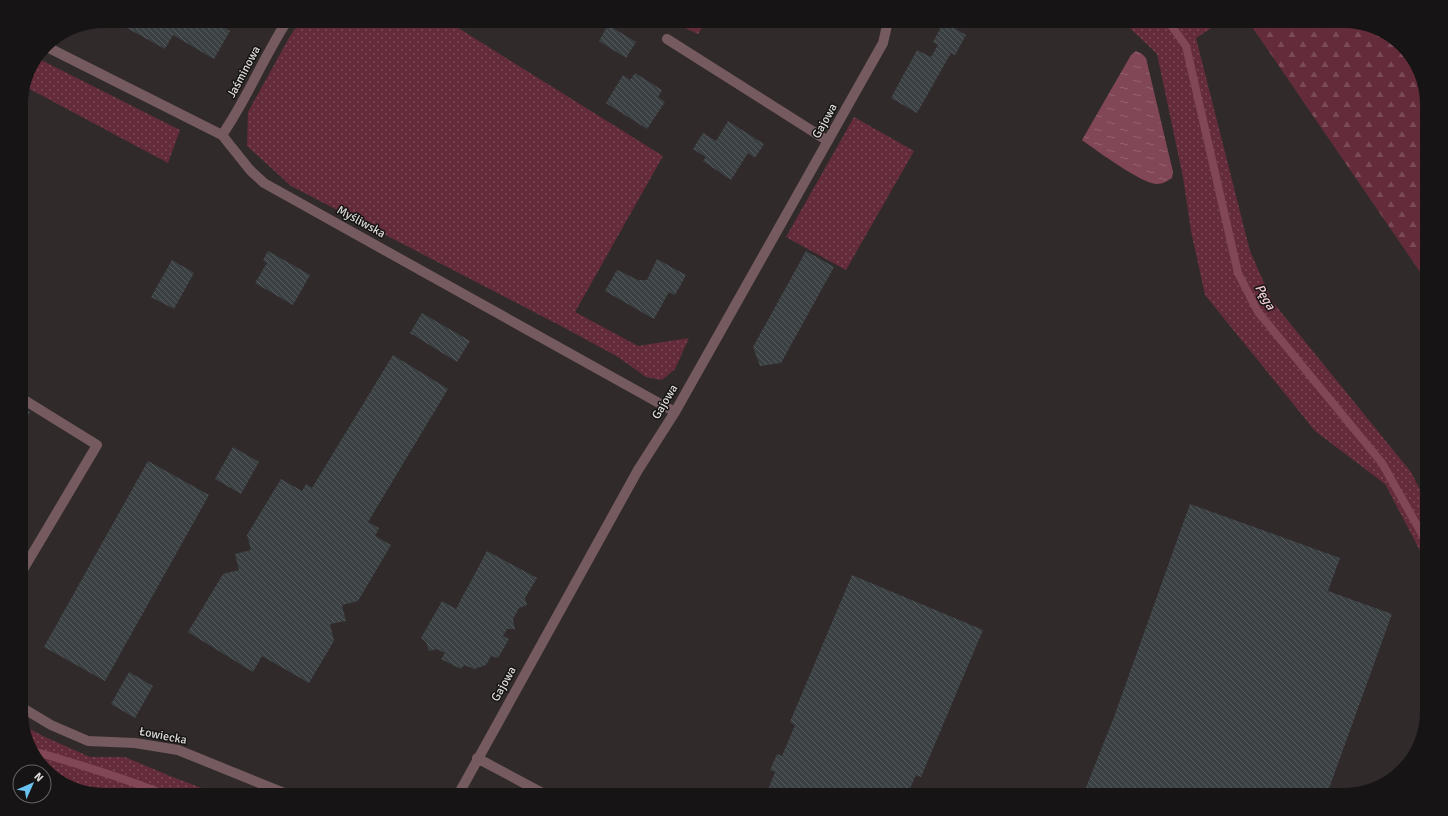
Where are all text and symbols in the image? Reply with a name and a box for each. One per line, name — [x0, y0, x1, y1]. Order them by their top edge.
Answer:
street label: Jaśminowa — [224, 44, 264, 100]
street label: Gajowa — [809, 101, 841, 141]
street label: Myśliwska — [334, 203, 388, 241]
water label: Pęga — [1251, 281, 1279, 313]
street label: Gajowa — [649, 382, 681, 422]
street label: Gajowa — [488, 664, 520, 704]
street label: Łowiecka — [138, 724, 188, 748]
north arrow — [12, 764, 52, 804]
text: N — [31, 770, 46, 785]

